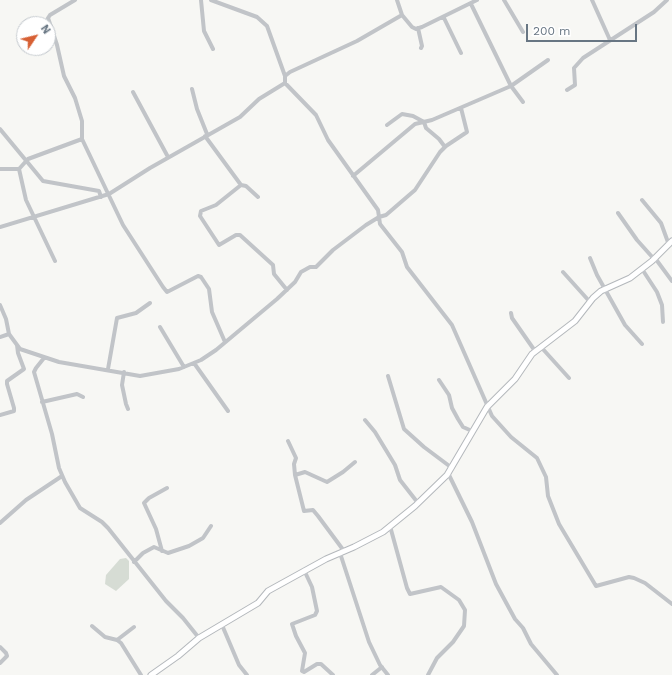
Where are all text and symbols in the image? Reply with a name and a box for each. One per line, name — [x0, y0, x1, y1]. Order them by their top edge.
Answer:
north arrow — [16, 16, 56, 56]
scale bar — [528, 16, 639, 42]
text: N — [38, 22, 53, 36]
text: 200 m — [533, 24, 570, 38]

